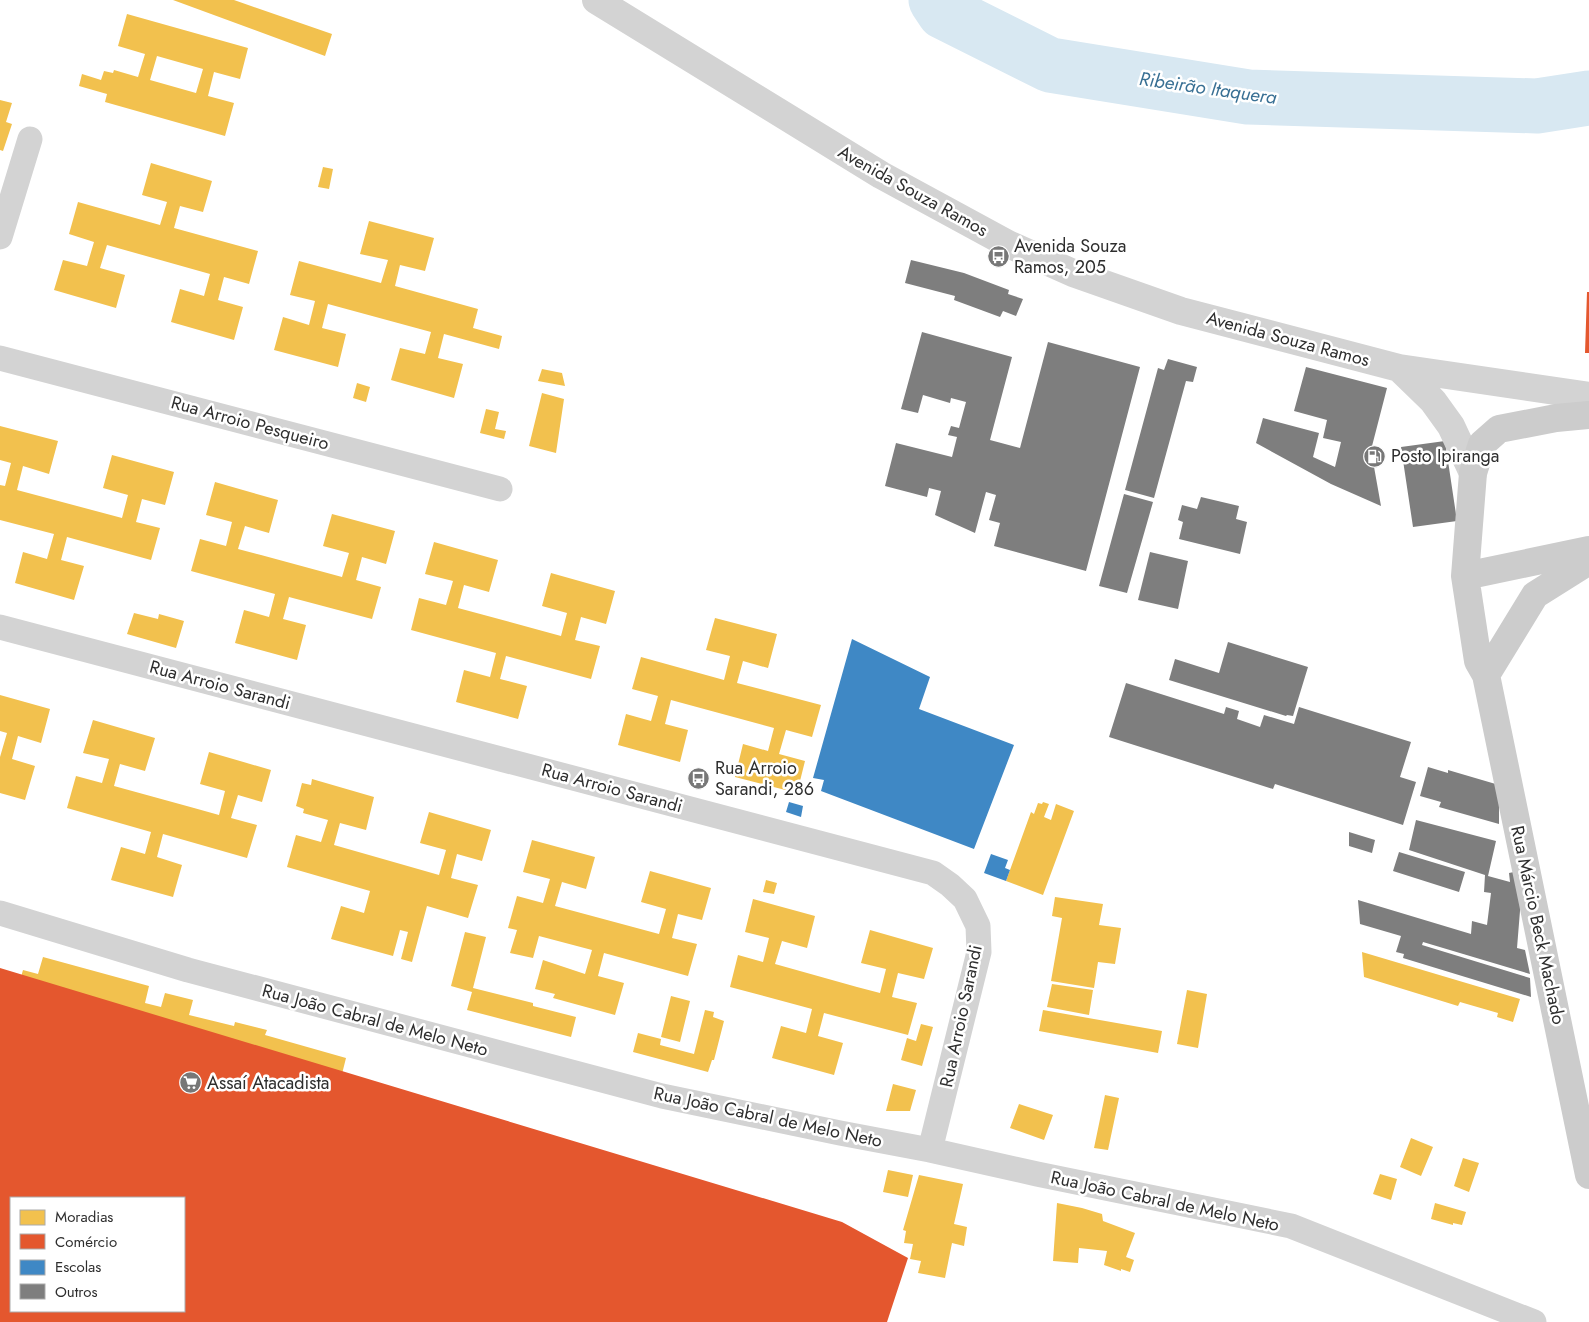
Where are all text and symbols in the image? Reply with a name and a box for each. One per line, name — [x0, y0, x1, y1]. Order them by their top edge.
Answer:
water label: Ribeirão Itaquera — [1138, 65, 1279, 111]
street label: Avenida Souza Ramos — [833, 139, 993, 243]
place label: Avenida Souza Ramos, 205 — [1014, 233, 1126, 280]
bus stop icon: Avenida Souza Ramos, 205 — [986, 244, 1010, 268]
street label: Avenida Souza Ramos — [1204, 305, 1372, 373]
street label: Rua Arroio Pesqueiro — [168, 389, 332, 457]
place label: Posto Ipiranga — [1391, 443, 1500, 469]
fuel station icon: Posto Ipiranga — [1363, 444, 1387, 468]
street label: Rua Arroio Sarandi — [147, 654, 293, 716]
place label: Rua Arroio Sarandi, 286 — [715, 755, 814, 802]
street label: Rua Arroio Sarandi — [539, 757, 685, 819]
bus stop icon: Rua Arroio Sarandi, 286 — [687, 766, 711, 790]
street label: Rua Márcio Beck Machado — [1504, 823, 1572, 1027]
street label: Rua Arroio Sarandi — [933, 942, 989, 1090]
street label: Rua João Cabral de Melo Neto — [259, 977, 491, 1063]
place label: Assaí Atacadista — [207, 1070, 329, 1096]
supermarket icon: Assaí Atacadista — [179, 1071, 203, 1095]
street label: Rua João Cabral de Melo Neto — [651, 1080, 885, 1154]
street label: Rua João Cabral de Melo Neto — [1048, 1164, 1282, 1238]
legend — [10, 1197, 185, 1312]
text: Moradias — [55, 1206, 113, 1228]
text: Comércio — [55, 1231, 117, 1253]
text: Escolas — [55, 1256, 101, 1278]
text: Outros — [55, 1281, 97, 1303]

